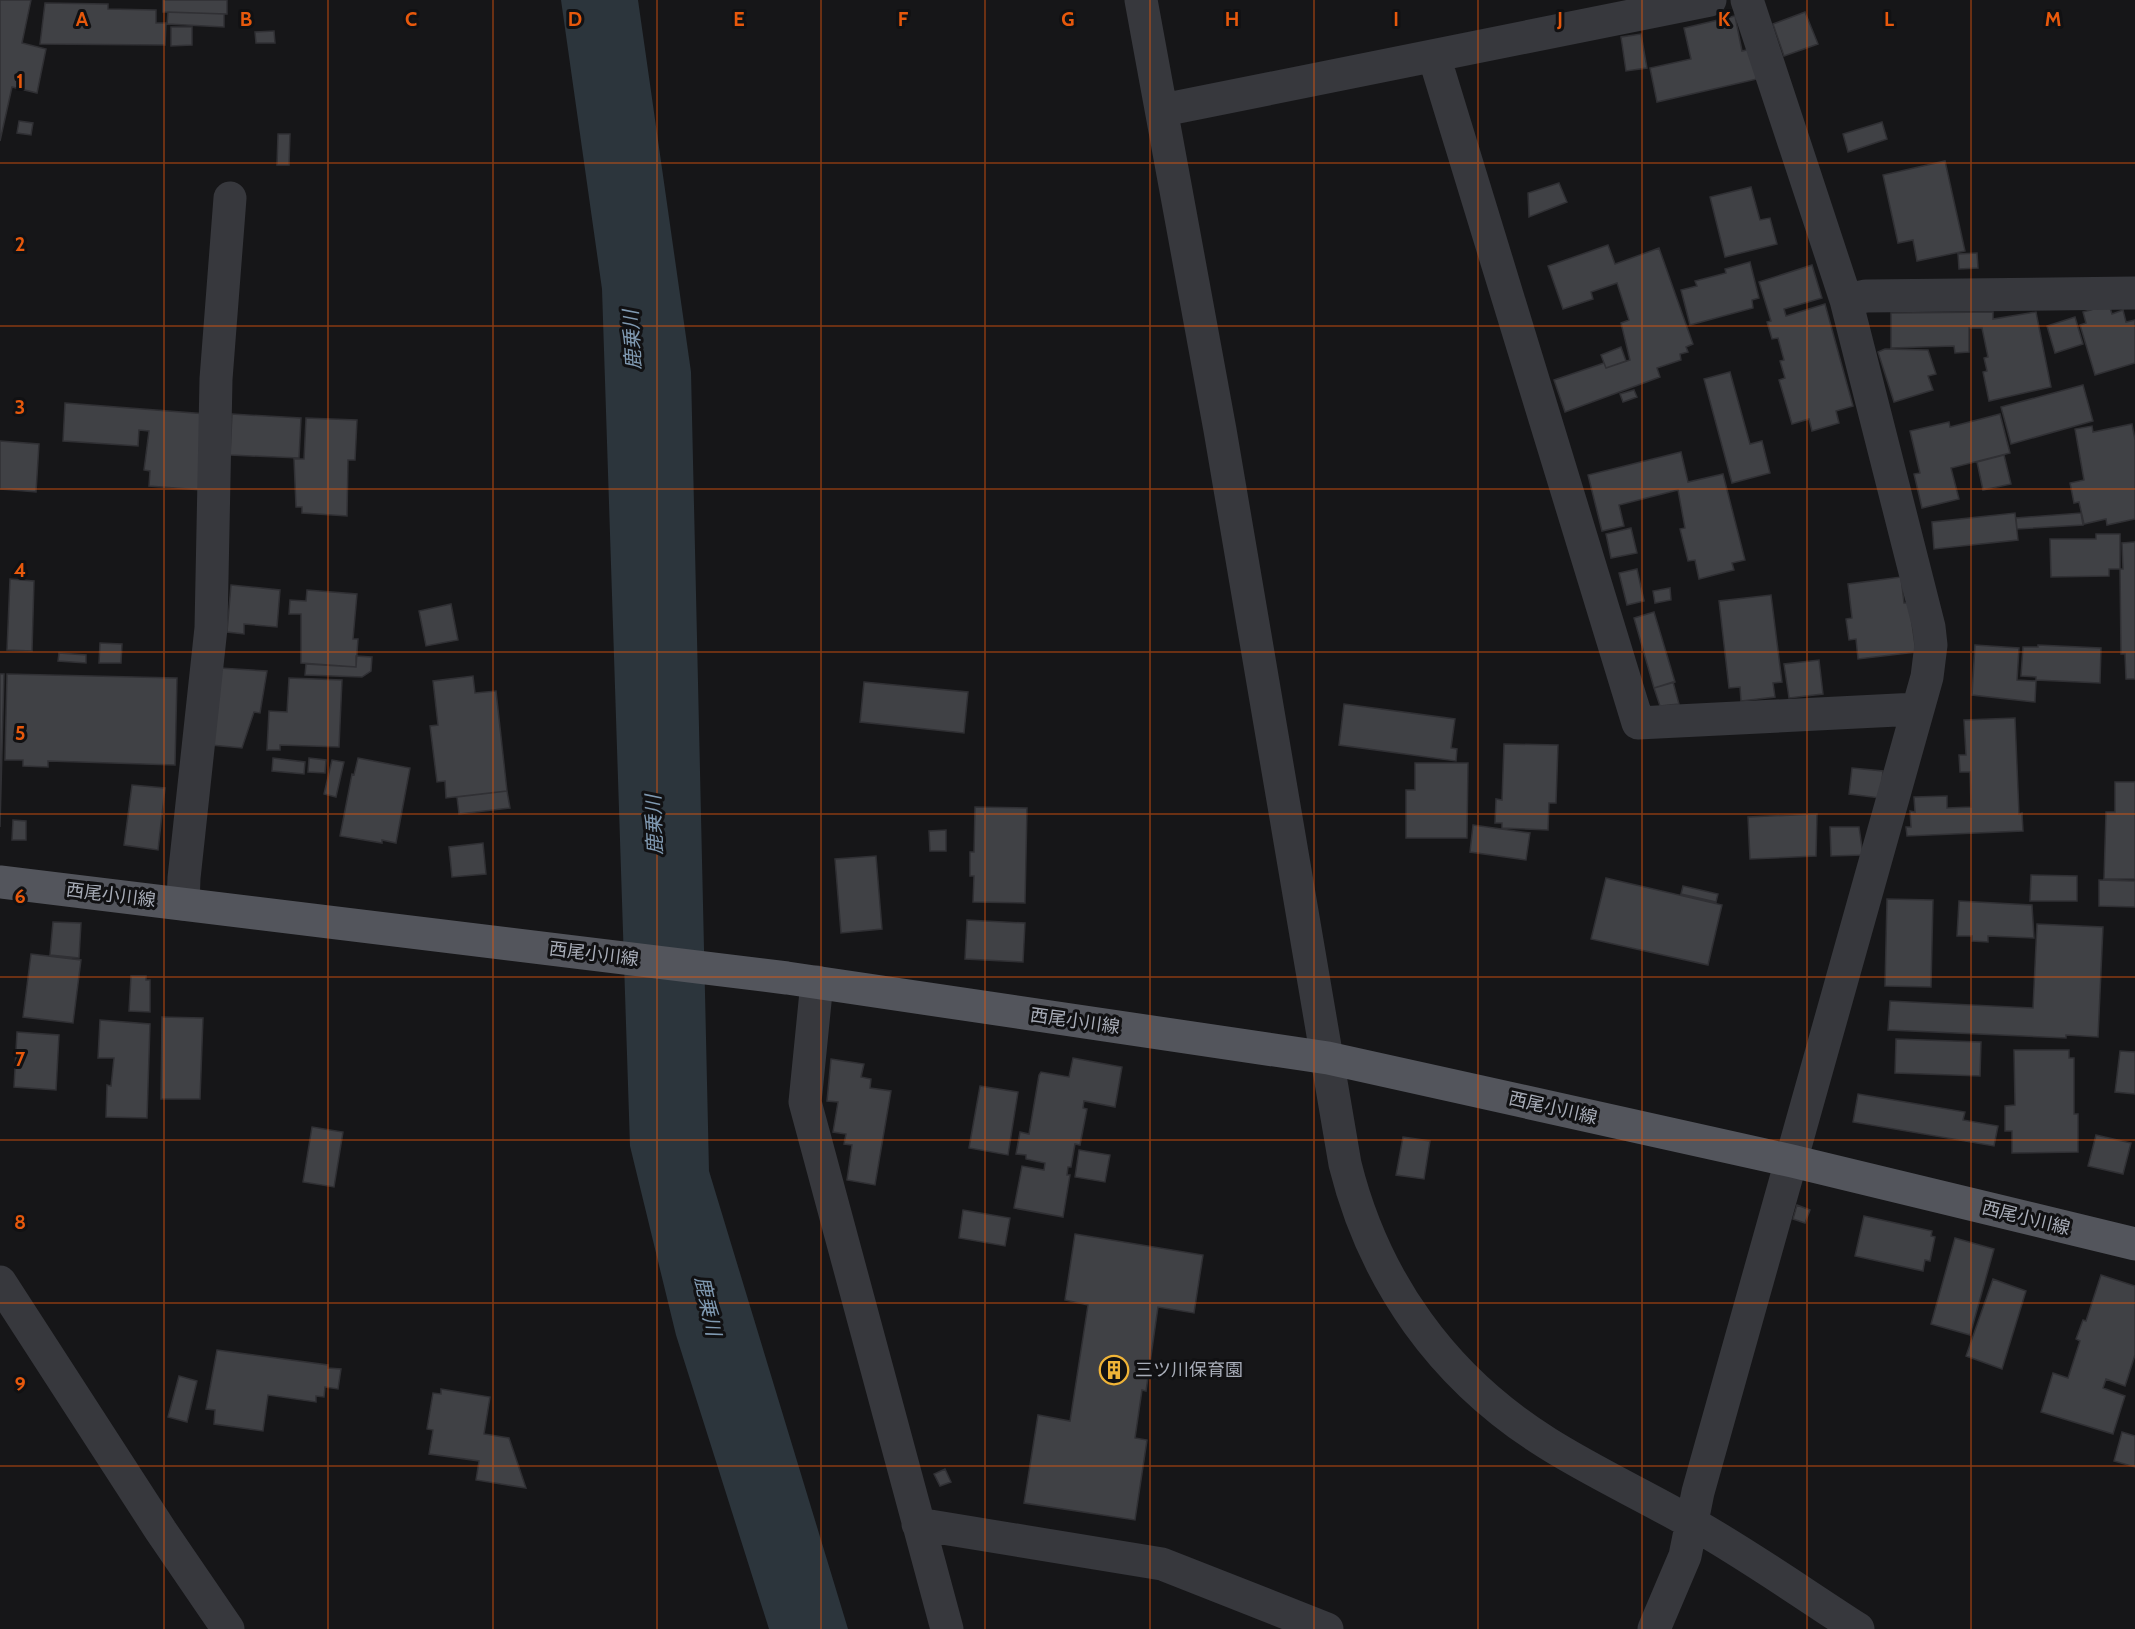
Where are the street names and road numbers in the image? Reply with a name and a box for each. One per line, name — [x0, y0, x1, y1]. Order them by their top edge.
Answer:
street label: 西尾小川線 — [65, 879, 157, 911]
street label: 西尾小川線 — [548, 938, 640, 970]
street label: 西尾小川線 — [1029, 1004, 1121, 1038]
street label: 西尾小川線 — [1507, 1087, 1599, 1129]
street label: 西尾小川線 — [1980, 1196, 2072, 1240]

